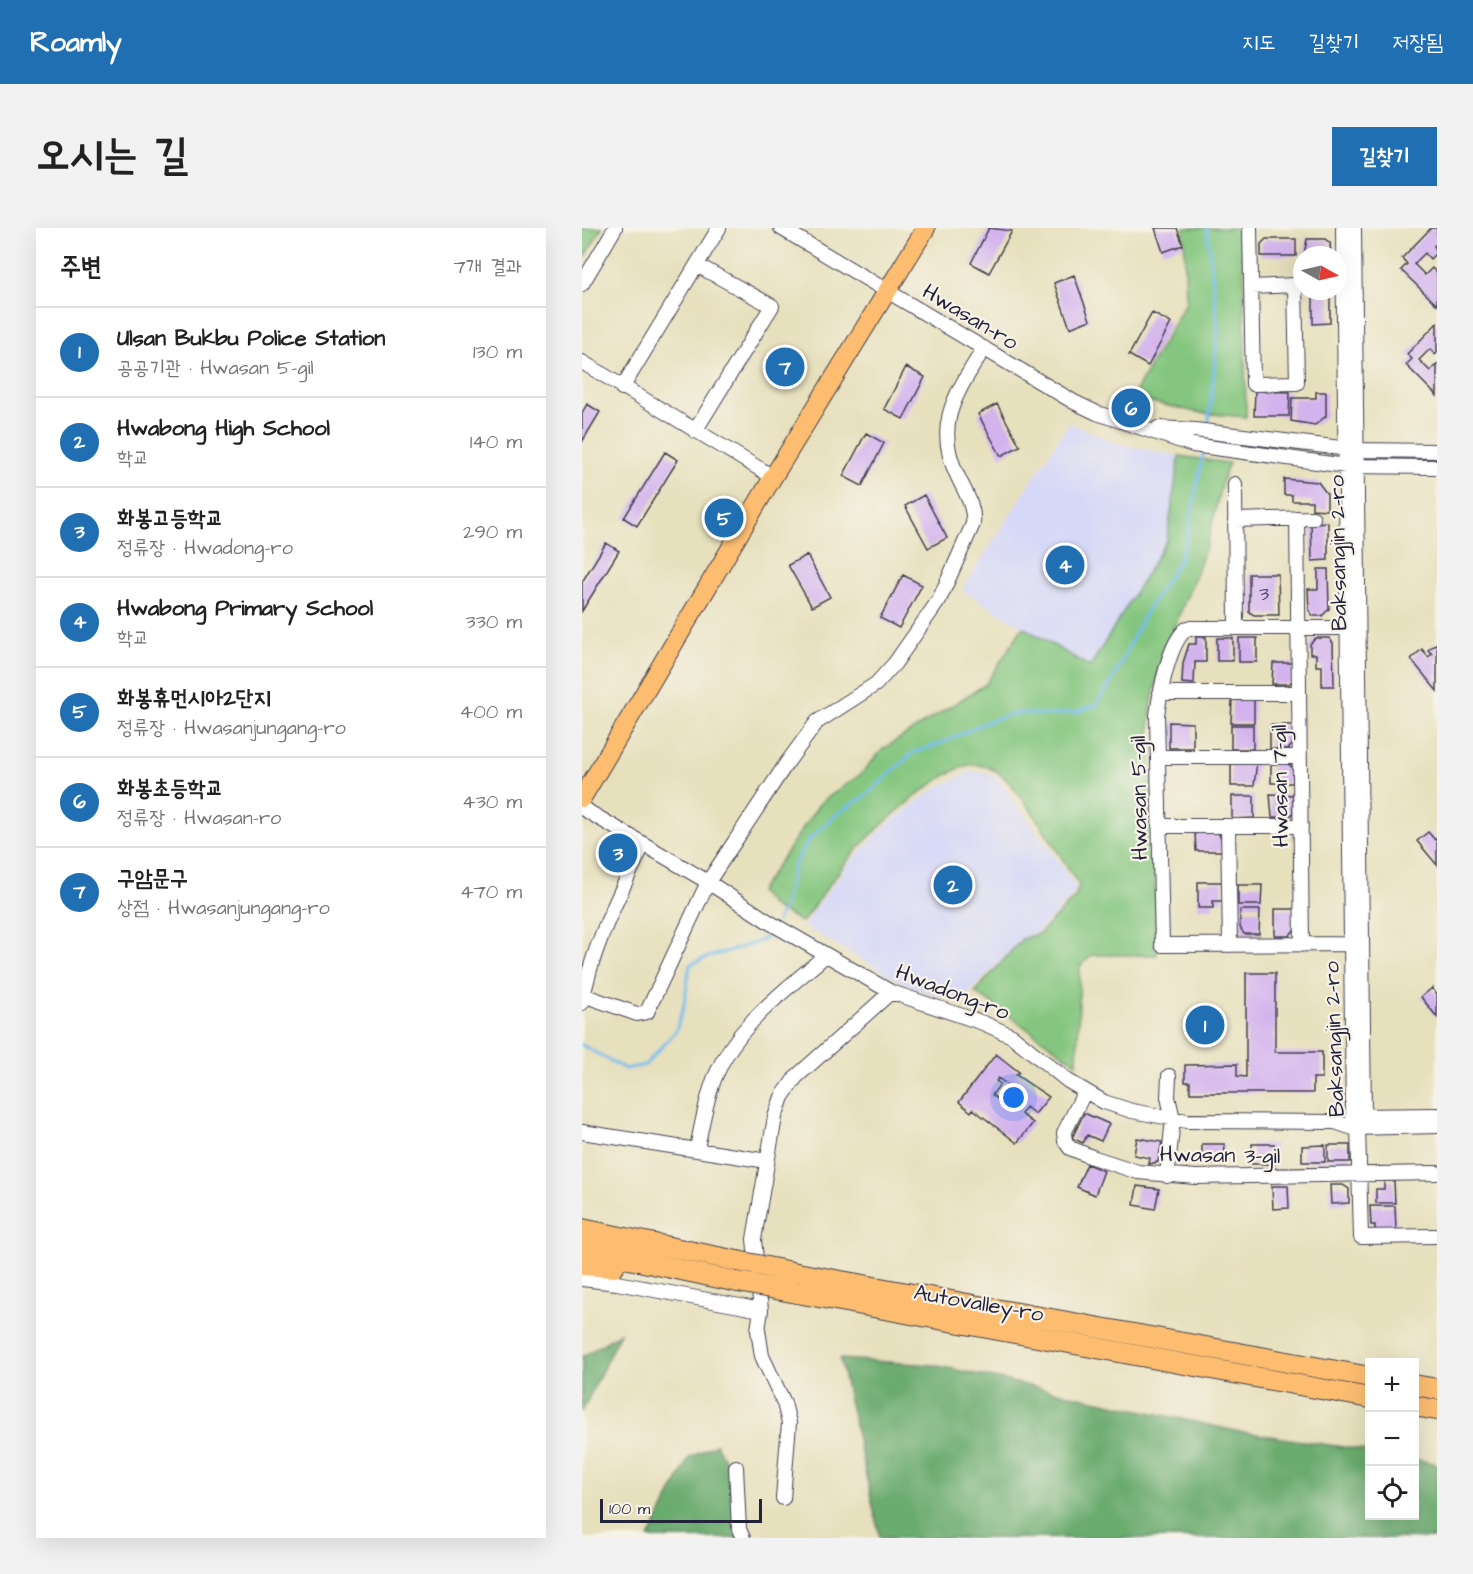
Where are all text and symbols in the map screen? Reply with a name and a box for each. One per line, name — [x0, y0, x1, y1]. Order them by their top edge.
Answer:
text: Roamly — [30, 23, 122, 62]
text: 지도 — [1242, 28, 1276, 57]
text: 길찾기 — [1309, 28, 1359, 57]
text: 저장됨 — [1392, 28, 1443, 57]
text: 오시는 길 — [36, 127, 188, 185]
button: 길찾기 — [1332, 127, 1437, 186]
north arrow — [1293, 246, 1347, 300]
text: 주변 — [60, 249, 102, 285]
text: 7개 결과 — [453, 253, 522, 281]
street label: Hwasan-ro — [916, 276, 1025, 358]
text: Ulsan Bukbu Police Station — [117, 323, 385, 354]
text: 1 — [78, 338, 81, 366]
text: 130 m — [473, 338, 522, 366]
pin: 7 — [766, 344, 804, 390]
text: 공공기관 · Hwasan 5-gil — [117, 354, 314, 382]
pin: 6 — [1112, 386, 1150, 430]
text: Hwabong High School — [117, 413, 330, 444]
text: 2 — [74, 428, 85, 456]
text: 140 m — [470, 428, 522, 456]
text: 학교 — [117, 444, 149, 472]
street label: Baksangjin 2-ro — [1322, 474, 1356, 631]
pin: 5 — [704, 496, 744, 540]
text: 화봉고등학교 — [117, 503, 223, 534]
text: 3 — [74, 518, 85, 546]
text: 290 m — [463, 518, 522, 546]
text: 정류장 · Hwadong-ro — [117, 534, 293, 562]
pin: 4 — [1046, 542, 1084, 588]
house number: 3 — [1259, 580, 1269, 608]
text: Hwabong Primary School — [117, 593, 373, 624]
text: 4 — [73, 608, 86, 636]
text: 330 m — [465, 608, 522, 636]
text: 학교 — [117, 624, 149, 652]
text: 화봉휴먼시아2단지 — [117, 683, 271, 714]
text: 5 — [72, 698, 87, 726]
text: 400 m — [460, 698, 522, 726]
text: 정류장 · Hwasanjungang-ro — [117, 714, 346, 742]
street label: Hwasan 7-gil — [1264, 724, 1298, 848]
street label: Hwasan 5-gil — [1123, 735, 1157, 861]
text: 화봉초등학교 — [117, 773, 223, 804]
text: 6 — [73, 788, 86, 816]
text: 430 m — [462, 788, 522, 816]
text: 정류장 · Hwasan-ro — [117, 804, 281, 832]
pin: 3 — [598, 830, 638, 876]
pin: 2 — [934, 862, 973, 908]
text: 구암문구 — [117, 863, 188, 894]
text: 7 — [73, 878, 86, 906]
text: 470 m — [460, 878, 522, 906]
text: 상점 · Hwasanjungang-ro — [117, 894, 330, 922]
street label: Hwadong-ro — [891, 956, 1014, 1029]
street label: Baksangjin 2-ro — [1316, 960, 1354, 1117]
pin: 1 — [1186, 1002, 1224, 1048]
your location — [999, 1083, 1028, 1112]
street label: Hwasan 3-gil — [1159, 1139, 1280, 1173]
street label: Autovalley-ro — [911, 1277, 1047, 1331]
map controls — [1365, 1358, 1419, 1520]
button: + — [1365, 1358, 1419, 1412]
button: − — [1365, 1412, 1419, 1466]
button: locate — [1365, 1466, 1419, 1520]
scale bar — [600, 1496, 762, 1524]
text: 100 m — [609, 1498, 650, 1520]

